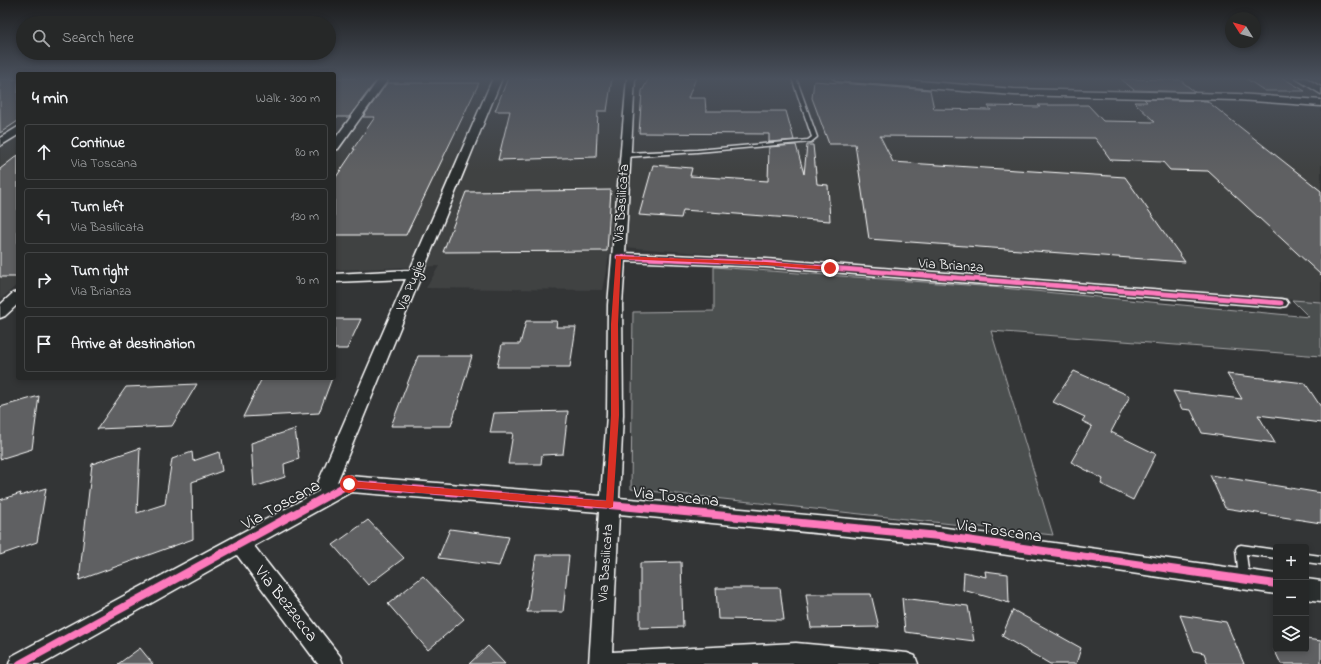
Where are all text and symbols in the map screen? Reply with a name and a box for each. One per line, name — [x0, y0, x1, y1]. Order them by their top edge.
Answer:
north arrow — [1225, 12, 1261, 48]
search box — [16, 16, 336, 60]
icon: search — [30, 27, 52, 49]
text: Search here — [62, 27, 134, 49]
text: 4 min — [32, 86, 68, 111]
text: Walk · 300 m — [256, 89, 320, 108]
text: Continue — [71, 132, 125, 154]
icon: ahead — [33, 141, 55, 163]
text: 80 m — [295, 143, 319, 162]
text: Via Toscana — [71, 154, 137, 173]
street label: Via Basilicata — [609, 163, 635, 244]
text: Turn left — [71, 196, 124, 218]
icon: left — [33, 205, 55, 227]
text: 130 m — [291, 207, 319, 226]
text: Via Basilicata — [71, 218, 144, 237]
street label: Via Brianza — [917, 253, 984, 279]
street label: Via Puglie — [391, 257, 432, 316]
route end — [821, 259, 839, 277]
text: Turn right — [71, 260, 129, 282]
icon: right — [33, 269, 55, 291]
text: 90 m — [296, 271, 319, 290]
text: Via Brianza — [71, 282, 131, 301]
icon: arrive — [33, 333, 55, 355]
text: Arrive at destination — [71, 333, 195, 355]
street label: Via Toscana — [236, 473, 325, 537]
route start — [340, 475, 358, 493]
street label: Via Toscana — [631, 480, 720, 514]
street label: Via Toscana — [954, 512, 1043, 549]
street label: Via Basilicata — [593, 523, 619, 604]
map controls — [1273, 544, 1309, 652]
button: + — [1273, 544, 1309, 580]
street label: Via Bezzecca — [248, 560, 324, 647]
button: − — [1273, 580, 1309, 616]
button: layers — [1273, 616, 1309, 652]

